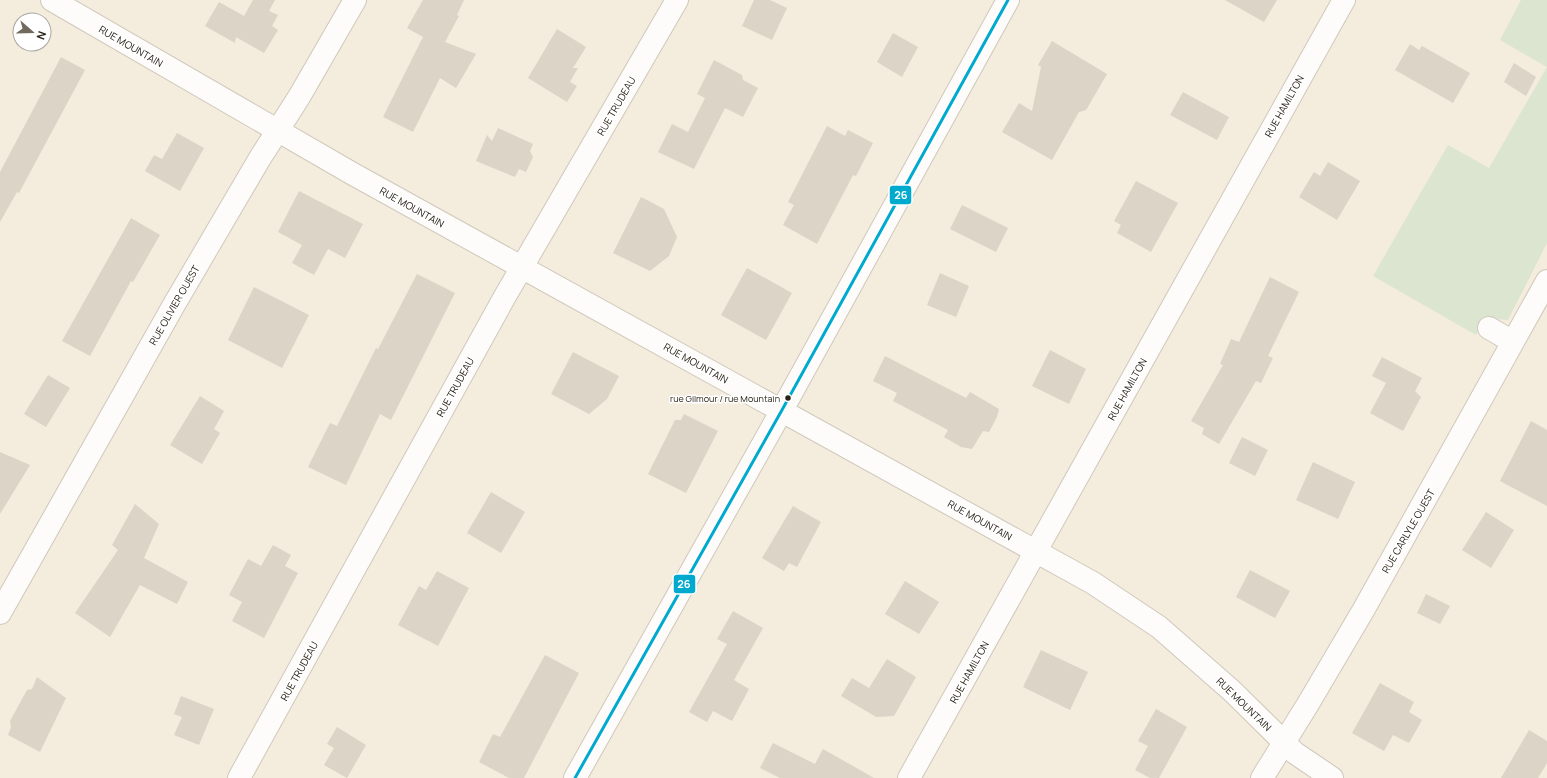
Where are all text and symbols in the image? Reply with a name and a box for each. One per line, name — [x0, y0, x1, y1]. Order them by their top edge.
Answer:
north arrow — [12, 12, 52, 52]
street label: RUE MOUNTAIN — [96, 22, 166, 70]
text: N — [33, 29, 50, 42]
street label: RUE HAMILTON — [1261, 72, 1307, 140]
street label: RUE TRUDEAU — [593, 74, 639, 138]
street label: RUE MOUNTAIN — [377, 183, 447, 231]
line badge: 26 — [889, 185, 912, 205]
text: 26 — [894, 187, 908, 202]
street label: RUE OLIVIER OUEST — [145, 263, 203, 347]
street label: RUE MOUNTAIN — [661, 339, 731, 387]
street label: RUE TRUDEAU — [433, 355, 477, 419]
street label: RUE HAMILTON — [1104, 355, 1150, 423]
place label: rue Gilmour / rue Mountain — [670, 392, 780, 405]
marker: rue Gilmour / rue Mountain — [783, 393, 793, 403]
street label: RUE CARLYLE OUEST — [1378, 486, 1438, 576]
street label: RUE MOUNTAIN — [945, 496, 1015, 544]
line badge: 26 — [673, 574, 696, 594]
text: 26 — [677, 576, 691, 591]
street label: RUE HAMILTON — [946, 638, 992, 706]
street label: RUE TRUDEAU — [277, 639, 321, 703]
street label: RUE MOUNTAIN — [1213, 674, 1275, 734]

